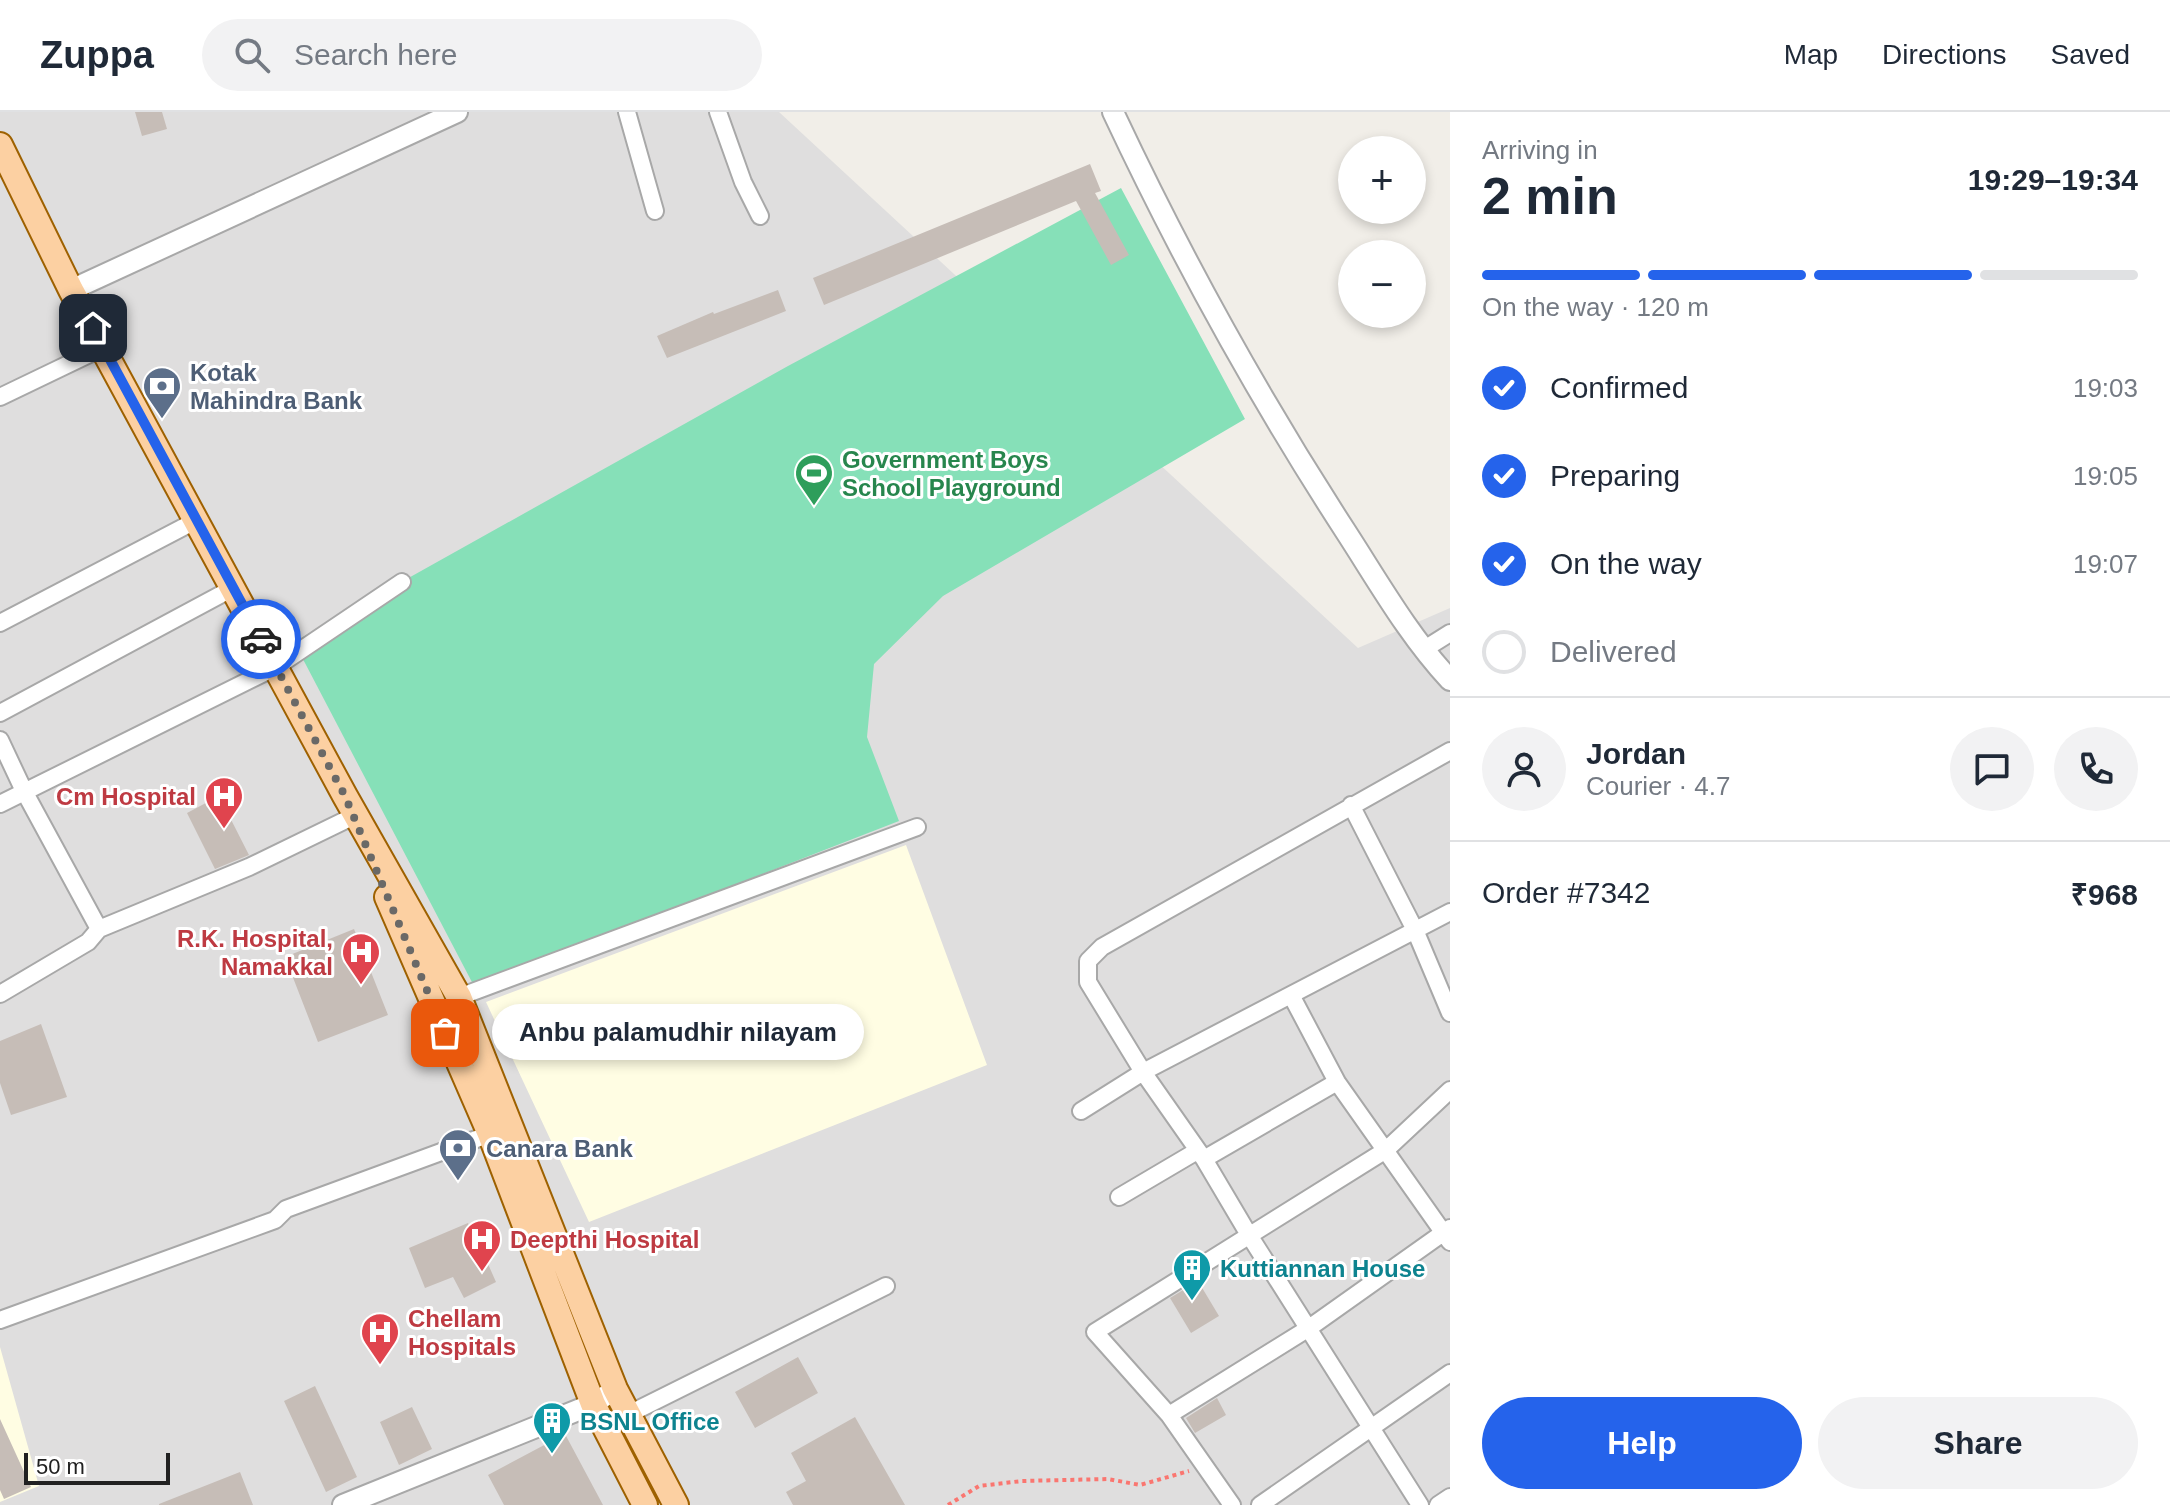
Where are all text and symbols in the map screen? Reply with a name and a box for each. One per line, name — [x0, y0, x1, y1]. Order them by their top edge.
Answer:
search box — [202, 19, 762, 91]
icon: search — [230, 33, 274, 77]
text: Zuppa — [40, 34, 154, 76]
text: Search here — [294, 38, 457, 71]
text: Map — [1784, 39, 1838, 70]
text: Directions — [1882, 39, 2007, 70]
text: Saved — [2051, 39, 2130, 70]
text: Arriving in — [1482, 135, 1598, 165]
map controls — [1338, 136, 1426, 328]
button: + — [1338, 136, 1426, 224]
text: 19:29–19:34 — [1968, 163, 2138, 196]
text: 2 min — [1482, 167, 1618, 225]
button: − — [1338, 240, 1426, 328]
text: On the way · 120 m — [1482, 292, 1709, 322]
pin — [59, 294, 127, 362]
icon: home — [71, 306, 115, 350]
place label: Kotak Mahindra Bank — [190, 359, 363, 414]
bank icon: Kotak Mahindra Bank — [141, 365, 183, 420]
icon: check — [1482, 366, 1526, 410]
text: Confirmed — [1550, 371, 1688, 404]
text: 19:03 — [2073, 373, 2138, 403]
place label: Government Boys School Playground — [842, 446, 1061, 501]
sports icon: Government Boys School Playground — [793, 452, 835, 507]
icon: check — [1482, 454, 1526, 498]
text: Preparing — [1550, 459, 1680, 492]
text: 19:05 — [2073, 461, 2138, 491]
icon: check — [1482, 542, 1526, 586]
text: On the way — [1550, 547, 1702, 580]
text: 19:07 — [2073, 549, 2138, 579]
courier — [221, 599, 301, 679]
icon: car — [239, 617, 283, 661]
text: Delivered — [1550, 635, 1677, 668]
button: person — [1482, 727, 1566, 811]
button: chat — [1950, 727, 2034, 811]
button: phone — [2054, 727, 2138, 811]
text: Jordan — [1586, 737, 1686, 770]
text: Courier · 4.7 — [1586, 771, 1731, 801]
hospital icon: Cm Hospital — [203, 775, 245, 830]
place label: Cm Hospital — [56, 783, 196, 810]
text: Order #7342 — [1482, 876, 1650, 909]
text: ₹968 — [2071, 878, 2138, 911]
place label: R.K. Hospital, Namakkal — [177, 925, 333, 980]
hospital icon: R.K. Hospital, Namakkal — [340, 931, 382, 986]
pin — [411, 999, 479, 1067]
callout: Anbu palamudhir nilayam — [493, 1005, 865, 1061]
icon: bag — [423, 1011, 467, 1055]
text: Anbu palamudhir nilayam — [519, 1017, 837, 1047]
bank icon: Canara Bank — [437, 1127, 479, 1182]
place label: Canara Bank — [486, 1135, 633, 1162]
hospital icon: Deepthi Hospital — [461, 1218, 503, 1273]
place label: Deepthi Hospital — [510, 1226, 699, 1253]
building icon: Kuttiannan House — [1171, 1247, 1213, 1302]
place label: Kuttiannan House — [1220, 1255, 1425, 1282]
place label: Chellam Hospitals — [408, 1305, 516, 1360]
hospital icon: Chellam Hospitals — [359, 1311, 401, 1366]
button: Help — [1482, 1397, 1802, 1489]
button: Share — [1818, 1397, 2138, 1489]
building icon: BSNL Office — [531, 1400, 573, 1455]
place label: BSNL Office — [580, 1408, 720, 1435]
scale bar — [24, 1449, 170, 1485]
text: 50 m — [36, 1454, 85, 1479]

